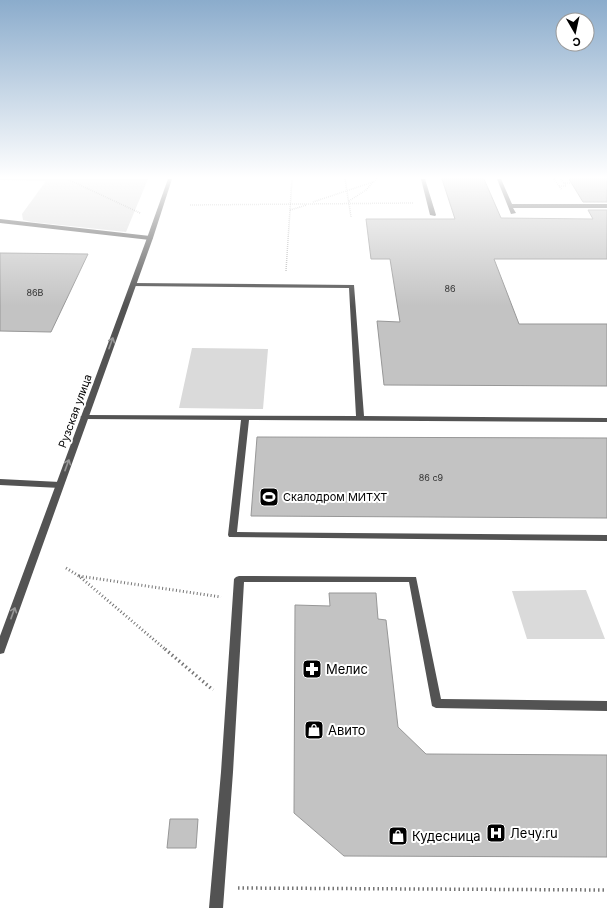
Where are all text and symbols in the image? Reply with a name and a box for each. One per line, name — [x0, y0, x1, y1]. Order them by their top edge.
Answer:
north arrow — [555, 12, 595, 52]
text: С — [571, 34, 582, 49]
house number: 86 — [444, 283, 456, 294]
house number: 86В — [26, 287, 44, 298]
one-way arrow — [108, 337, 116, 349]
street label: Рузская улица — [55, 372, 95, 450]
one-way arrow — [64, 458, 71, 471]
house number: 86 с9 — [419, 472, 444, 483]
sports icon: Скалодром МИТХТ — [258, 486, 280, 508]
place label: Скалодром МИТХТ — [283, 490, 387, 504]
one-way arrow — [10, 608, 18, 620]
pharmacy icon: Мелис — [301, 658, 323, 680]
place label: Мелис — [326, 661, 368, 677]
shop icon: Авито — [303, 719, 325, 741]
place label: Авито — [328, 722, 366, 738]
hospital icon: Лечу.ru — [485, 822, 507, 844]
shop icon: Кудесница — [387, 825, 409, 847]
place label: Лечу.ru — [510, 825, 558, 841]
place label: Кудесница — [412, 828, 481, 844]

